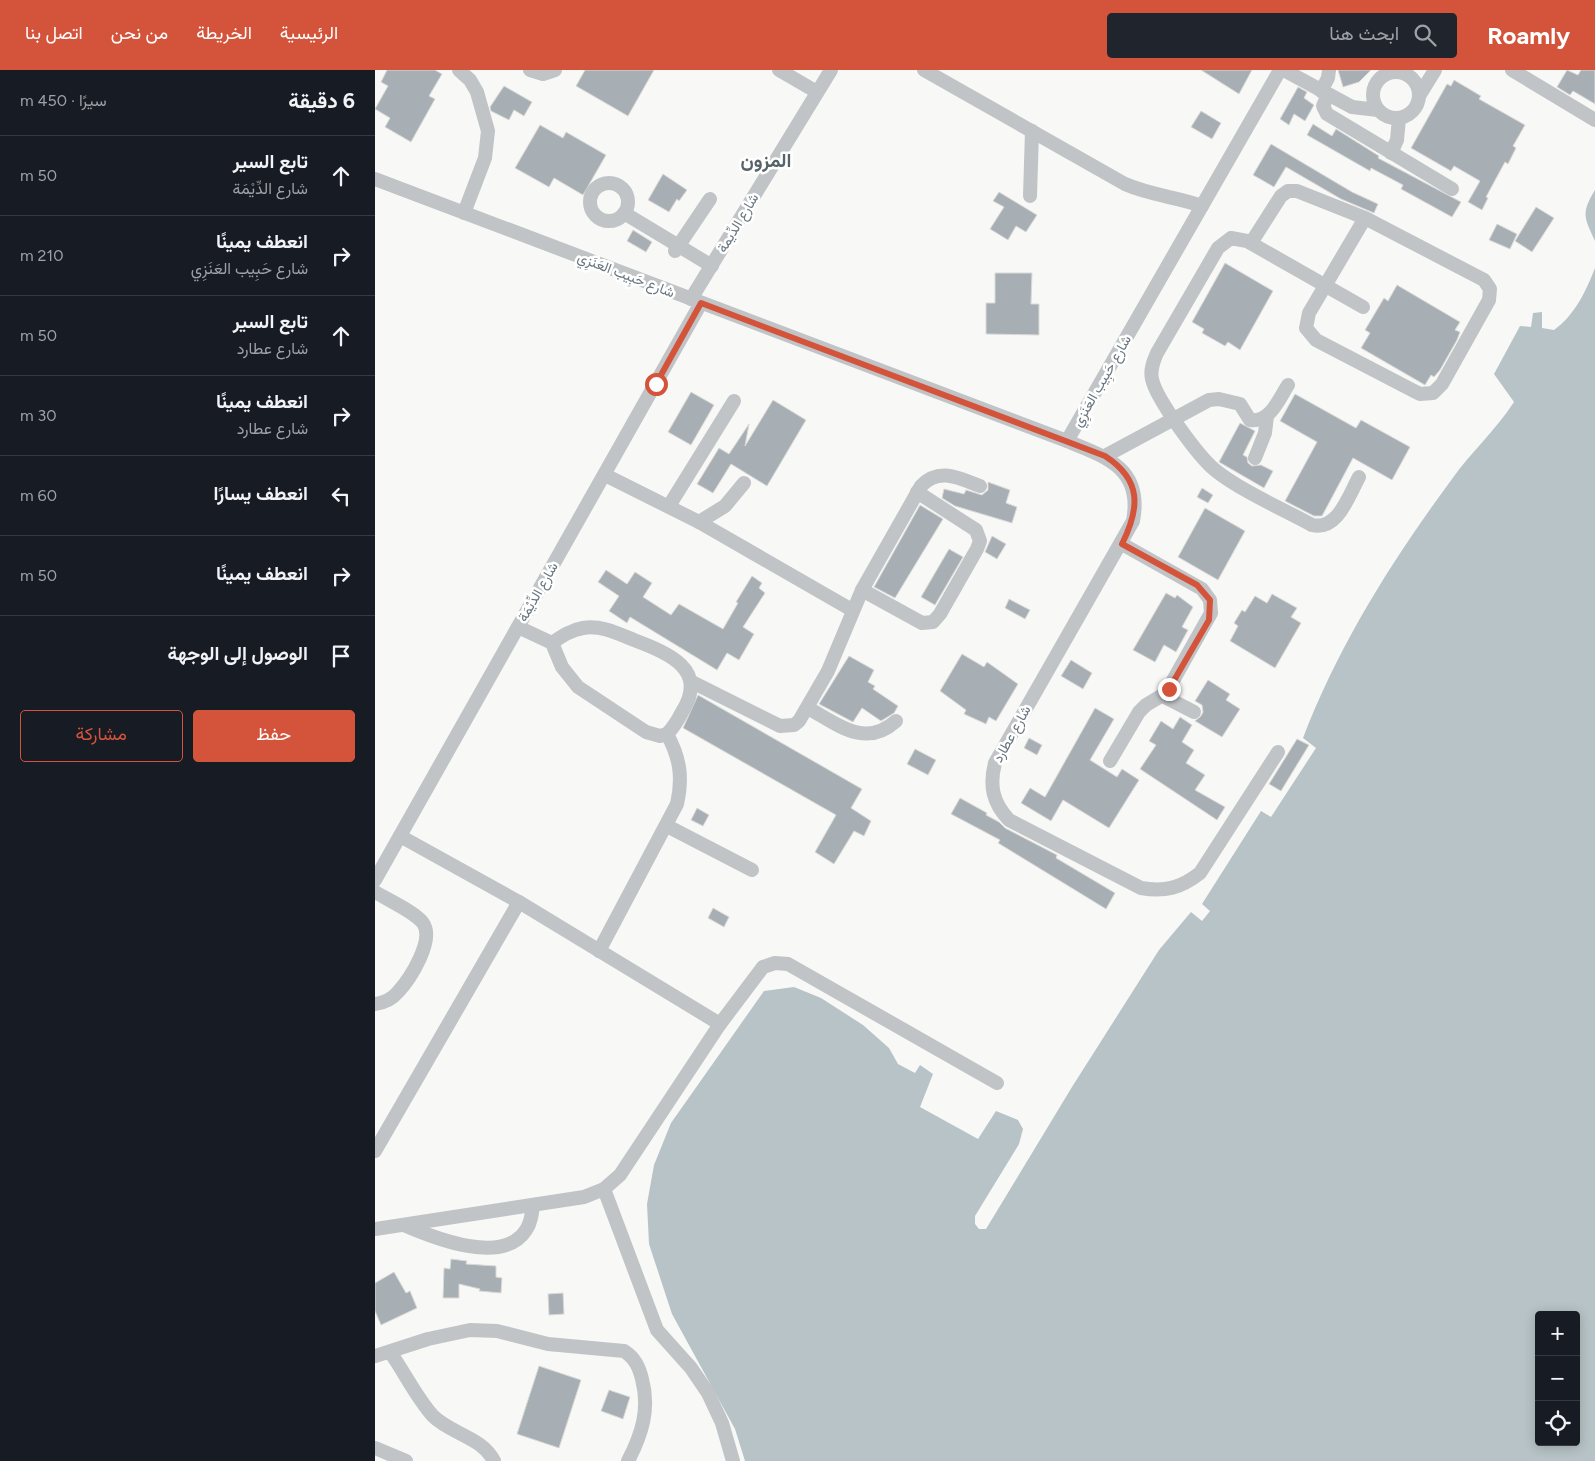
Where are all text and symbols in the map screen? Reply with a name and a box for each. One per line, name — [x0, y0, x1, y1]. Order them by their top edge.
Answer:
search box — [1107, 13, 1457, 58]
icon: search — [1411, 21, 1439, 49]
text: Roamly — [1487, 21, 1570, 50]
text: اتصل بنا — [25, 22, 83, 44]
text: من نحن — [111, 22, 168, 44]
text: الخريطة — [196, 22, 252, 44]
text: الرئيسية — [280, 22, 338, 44]
text: ابحث هنا — [1329, 22, 1399, 45]
text: 6 دقيقة — [288, 88, 355, 113]
text: سيرًا · 450 m — [20, 91, 107, 110]
district label: المزون — [741, 149, 791, 173]
text: تابع السير — [233, 150, 308, 173]
icon: ahead — [327, 162, 355, 190]
text: 50 m — [20, 166, 57, 185]
text: شارع الدِّيْمَة — [233, 179, 308, 198]
street label: شارع الدِّيمة — [714, 190, 764, 257]
text: انعطف يمينًا — [216, 230, 308, 253]
icon: right — [327, 242, 355, 270]
text: 210 m — [20, 246, 63, 265]
street label: شارع حَبِيب العَنَزِي — [574, 249, 677, 304]
text: شارع حَبِيب العَنَزِي — [191, 259, 308, 278]
text: تابع السير — [233, 310, 308, 333]
icon: ahead — [327, 322, 355, 350]
text: 50 m — [20, 326, 57, 345]
street label: شارع حَبِيب العَنَزِي — [1069, 332, 1138, 431]
text: شارع عطارد — [237, 339, 308, 358]
route start — [645, 373, 668, 396]
text: انعطف يمينًا — [216, 390, 308, 413]
icon: right — [327, 402, 355, 430]
text: 30 m — [20, 406, 57, 425]
text: شارع عطارد — [237, 419, 308, 438]
text: انعطف يسارًا — [214, 482, 308, 505]
icon: left — [327, 482, 355, 510]
text: 60 m — [20, 486, 57, 505]
street label: شارع الدِّيْمَة — [514, 559, 564, 626]
text: انعطف يمينًا — [216, 562, 308, 585]
icon: right — [327, 562, 355, 590]
text: 50 m — [20, 566, 57, 585]
text: الوصول إلى الوجهة — [168, 642, 308, 665]
icon: arrive — [327, 642, 355, 670]
route end — [1158, 678, 1181, 701]
street label: شارع عطارد — [989, 703, 1036, 766]
button: مشاركة — [20, 710, 183, 762]
button: حفظ — [193, 710, 355, 762]
map controls — [1535, 1311, 1580, 1446]
button: + — [1535, 1311, 1580, 1356]
button: − — [1535, 1356, 1580, 1401]
button: locate — [1535, 1401, 1580, 1446]

